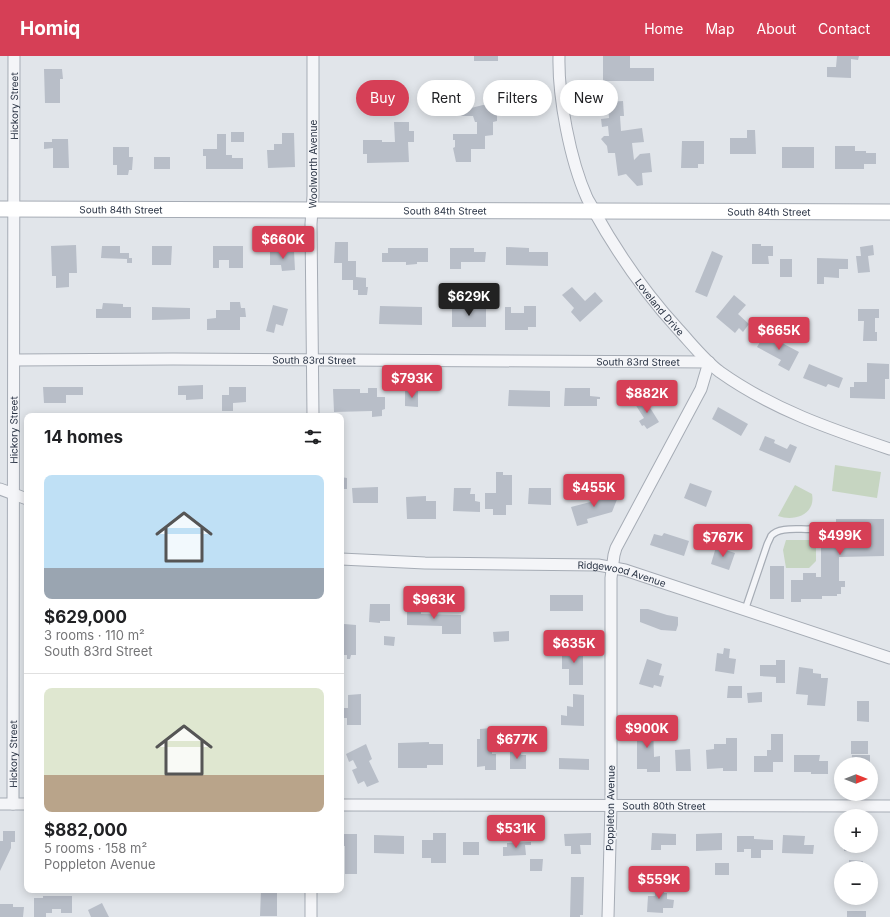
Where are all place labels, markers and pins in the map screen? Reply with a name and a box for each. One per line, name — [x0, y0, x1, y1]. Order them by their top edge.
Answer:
pin: $660K — [255, 226, 311, 260]
pin: $629K — [441, 283, 497, 317]
pin: $665K — [751, 317, 807, 351]
pin: $793K — [384, 365, 440, 399]
pin: $882K — [619, 380, 675, 414]
pin: $455K — [566, 474, 622, 508]
pin: $499K — [812, 522, 868, 556]
pin: $767K — [695, 524, 751, 558]
pin: $963K — [406, 586, 462, 620]
pin: $635K — [546, 630, 602, 664]
pin: $900K — [619, 715, 675, 749]
pin: $677K — [489, 726, 545, 760]
pin: $531K — [488, 815, 544, 849]
pin: $559K — [631, 866, 687, 900]

